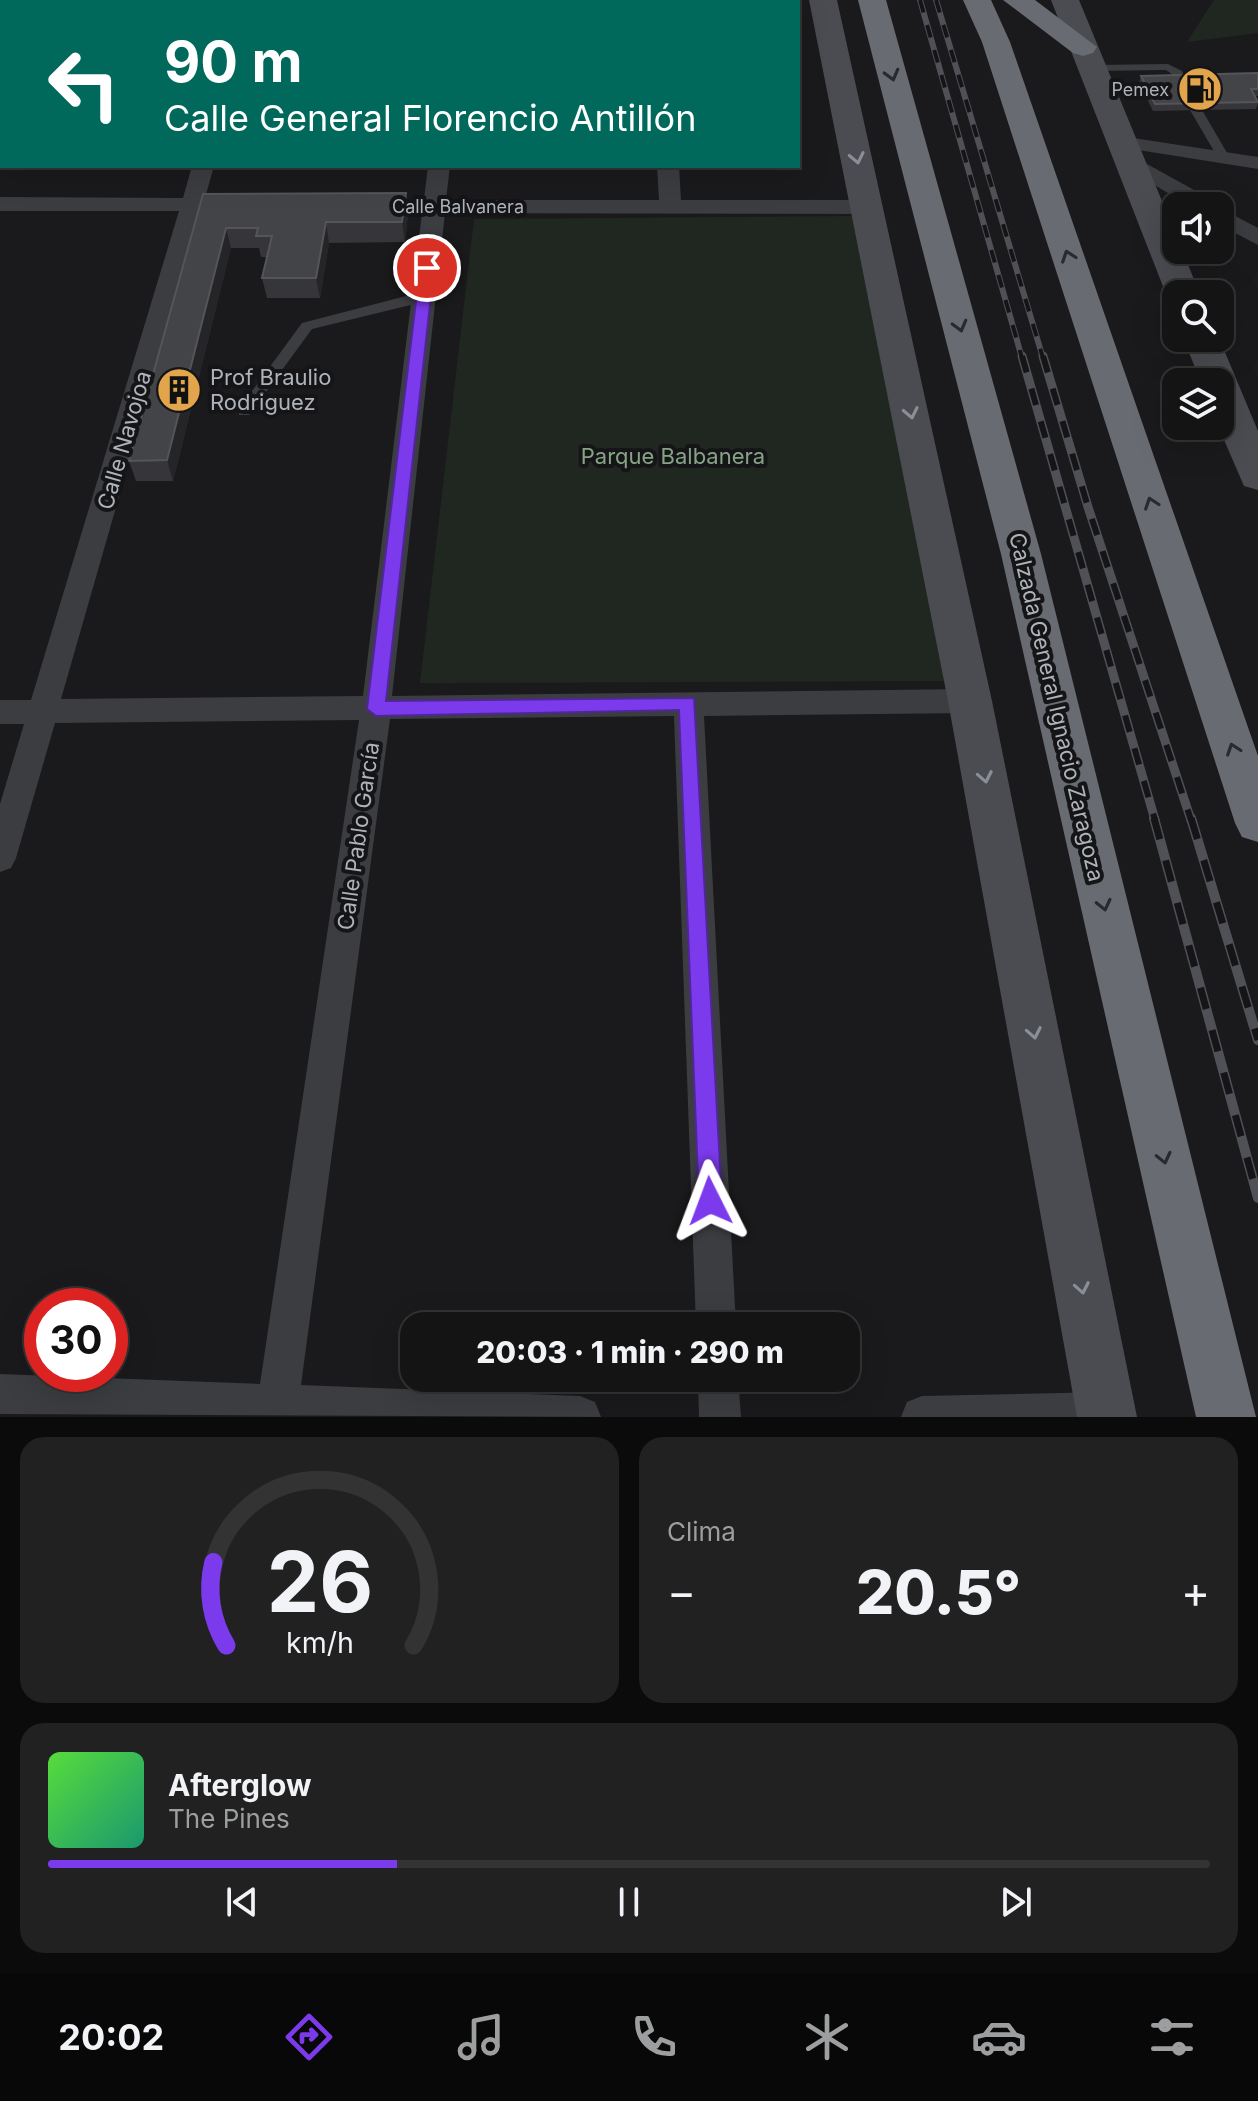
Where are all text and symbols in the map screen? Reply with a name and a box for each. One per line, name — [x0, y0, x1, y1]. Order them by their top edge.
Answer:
text: 90 m — [164, 28, 303, 96]
icon: left — [32, 32, 136, 136]
fuel station icon: Pemex — [1176, 65, 1224, 113]
one-way arrow — [883, 68, 900, 82]
place label: Pemex — [1111, 79, 1169, 100]
text: Calle General Florencio Antillón — [164, 96, 696, 140]
one-way arrow — [848, 151, 865, 165]
map controls — [1162, 192, 1234, 440]
button: sound — [1162, 192, 1234, 264]
street label: Calle Balvanera — [392, 196, 524, 217]
pin — [393, 234, 461, 302]
icon: arrive — [405, 246, 449, 290]
one-way arrow — [1061, 250, 1077, 264]
button: search — [1162, 280, 1234, 352]
one-way arrow — [950, 319, 967, 333]
place label: Prof Braulio Rodriguez — [210, 364, 331, 415]
building icon: Prof Braulio Rodriguez — [155, 366, 203, 414]
street label: Calle Navojoa — [92, 368, 156, 512]
button: layers — [1162, 368, 1234, 440]
one-way arrow — [902, 405, 919, 419]
park label: Parque Balbanera — [581, 443, 765, 469]
one-way arrow — [1144, 496, 1160, 510]
street label: Calzada General Ignacio Zaragoza — [1004, 530, 1110, 884]
street label: Calle Pablo García — [332, 740, 384, 932]
one-way arrow — [1227, 743, 1243, 757]
one-way arrow — [976, 770, 993, 784]
one-way arrow — [1095, 897, 1112, 911]
one-way arrow — [1024, 1026, 1041, 1039]
one-way arrow — [1155, 1150, 1172, 1164]
position arrow — [668, 1159, 752, 1243]
one-way arrow — [1073, 1281, 1090, 1294]
speed limit sign: 30 — [24, 1288, 128, 1392]
text: 20:03 · 1 min · 290 m — [476, 1334, 784, 1370]
text: Clima — [667, 1516, 736, 1547]
text: 26 — [266, 1531, 373, 1632]
text: 20.5° — [856, 1556, 1021, 1628]
text: − — [667, 1565, 696, 1619]
text: + — [1181, 1565, 1210, 1619]
text: km/h — [286, 1625, 353, 1660]
text: Afterglow — [168, 1767, 312, 1803]
text: The Pines — [168, 1803, 290, 1834]
icon: previous — [220, 1880, 264, 1924]
icon: pause — [607, 1880, 651, 1924]
icon: next — [994, 1880, 1038, 1924]
icon: directions — [281, 2009, 337, 2065]
icon: music — [453, 2009, 509, 2065]
icon: phone — [626, 2009, 682, 2065]
icon: climate — [799, 2009, 855, 2065]
icon: car — [971, 2009, 1027, 2065]
icon: filters — [1144, 2009, 1200, 2065]
text: 20:02 — [58, 2015, 164, 2059]

